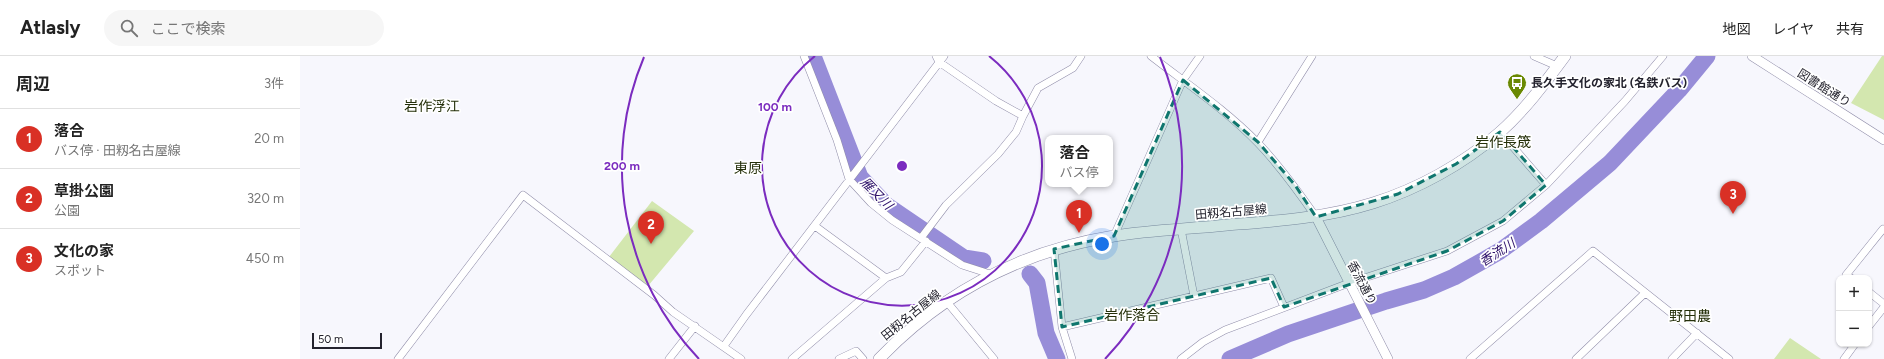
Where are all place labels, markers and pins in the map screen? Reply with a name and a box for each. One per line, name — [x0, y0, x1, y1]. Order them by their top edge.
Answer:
bus stop icon: 長久手文化の家北 (名鉄バス) — [1506, 72, 1528, 100]
place label: 長久手文化の家北 (名鉄バス) — [1531, 76, 1687, 90]
centre of rings — [895, 159, 909, 173]
pin: 3 — [1720, 181, 1746, 214]
pin: 1 — [1066, 200, 1092, 233]
pin: 2 — [638, 211, 664, 244]

